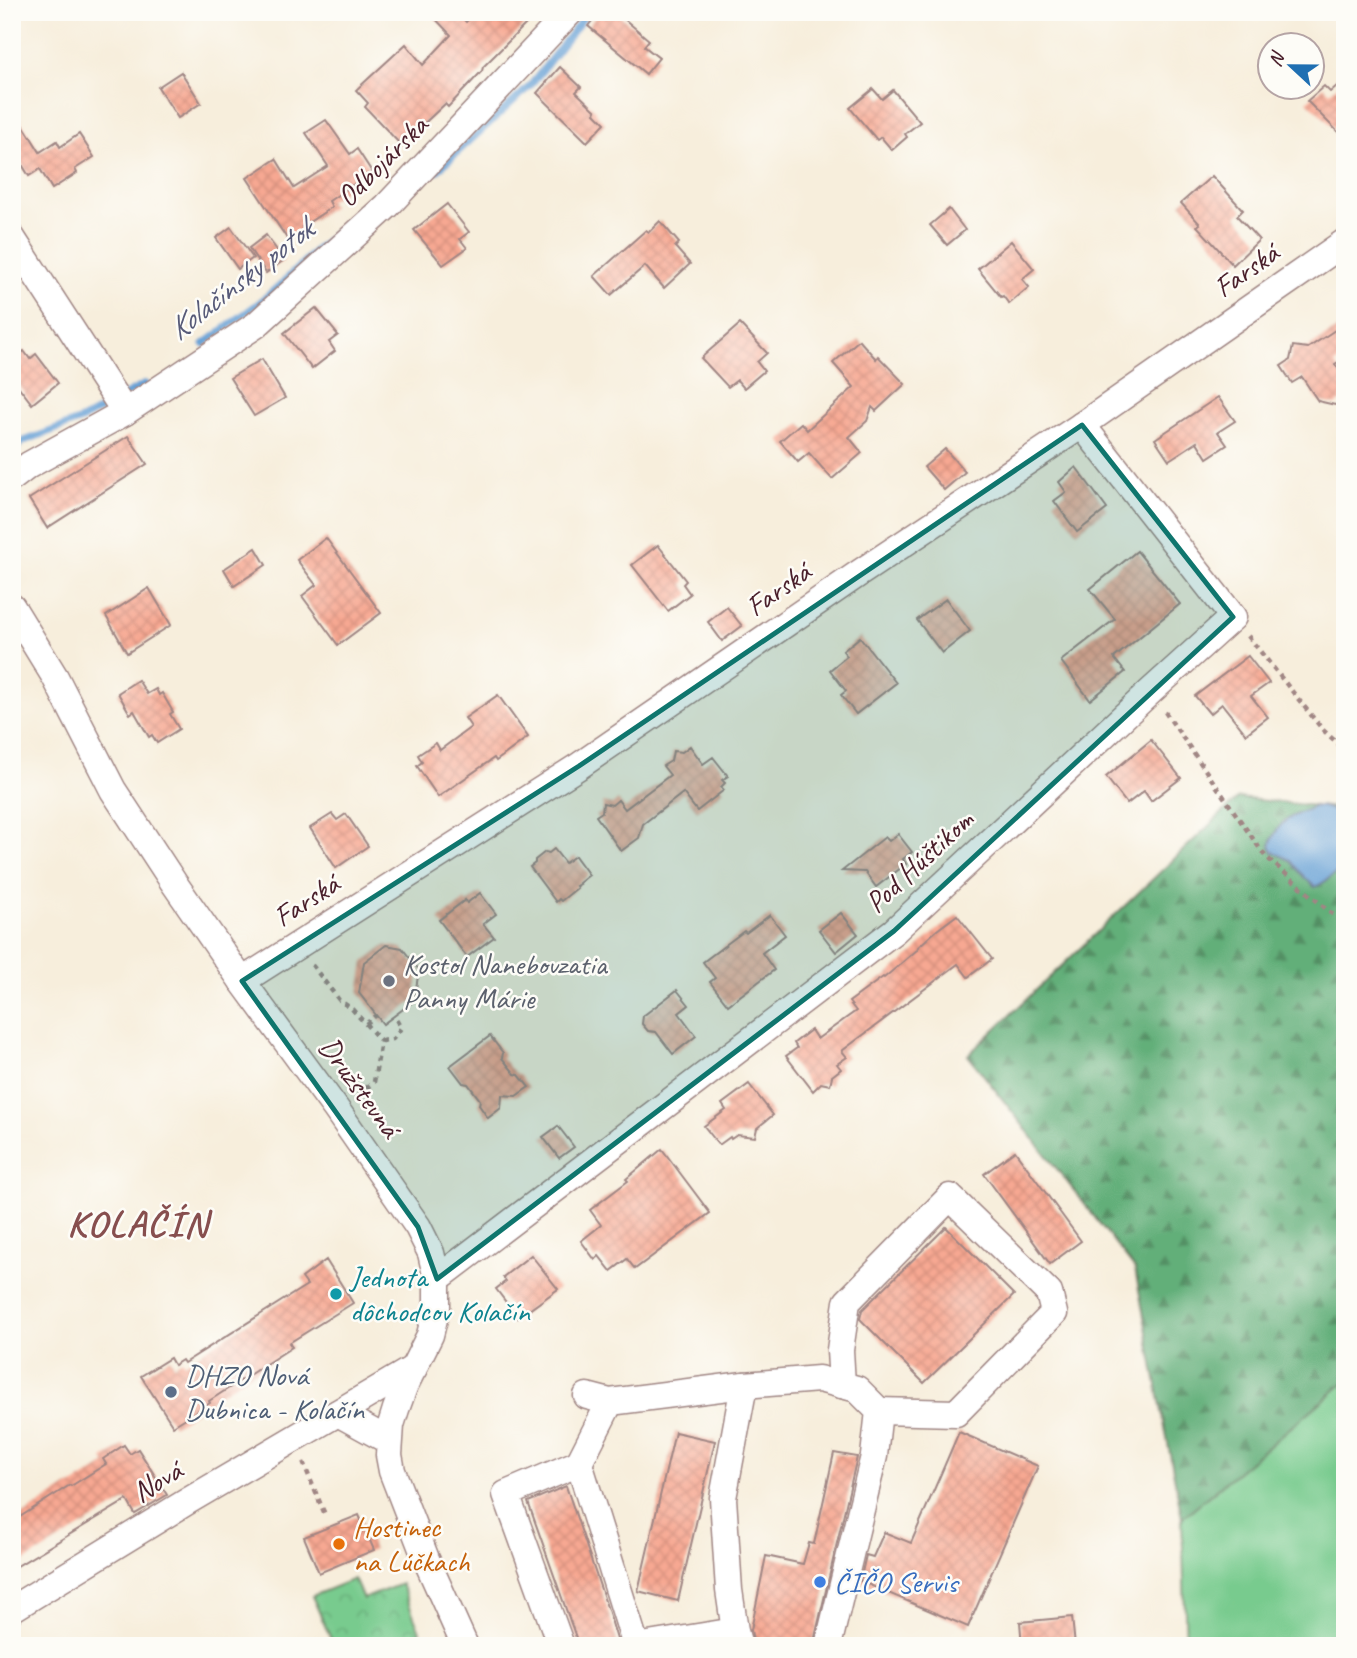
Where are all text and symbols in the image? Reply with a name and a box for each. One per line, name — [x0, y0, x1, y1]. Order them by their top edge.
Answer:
north arrow — [1256, 32, 1326, 102]
text: N — [1263, 47, 1291, 70]
street label: Odbojárska — [328, 106, 437, 215]
water label: Kolačínsky potok — [159, 206, 326, 349]
street label: Farská — [1206, 232, 1288, 306]
street label: Farská — [738, 551, 820, 625]
street label: Pod Húštikom — [857, 800, 982, 921]
street label: Farská — [266, 863, 349, 935]
place label: Kostol Nanebovzatia Panny Márie — [403, 945, 608, 1017]
marker: Kostol Nanebovzatia Panny Márie — [381, 973, 397, 989]
street label: Družstevná — [311, 1029, 411, 1147]
district label: KOLAČÍN — [67, 1200, 213, 1247]
place label: Jednota dôchodcov Kolačín — [348, 1258, 531, 1330]
marker: Jednota dôchodcov Kolačín — [328, 1286, 344, 1302]
place label: DHZO Nová Dubnica - Kolačín — [185, 1356, 365, 1428]
marker: DHZO Nová Dubnica - Kolačín — [163, 1384, 179, 1400]
street label: Nová — [125, 1450, 191, 1511]
place label: Hostinec na Lúčkach — [353, 1508, 470, 1580]
marker: Hostinec na Lúčkach — [331, 1536, 347, 1552]
place label: ČIČO Servis — [834, 1563, 960, 1601]
marker: ČIČO Servis — [812, 1574, 828, 1590]

